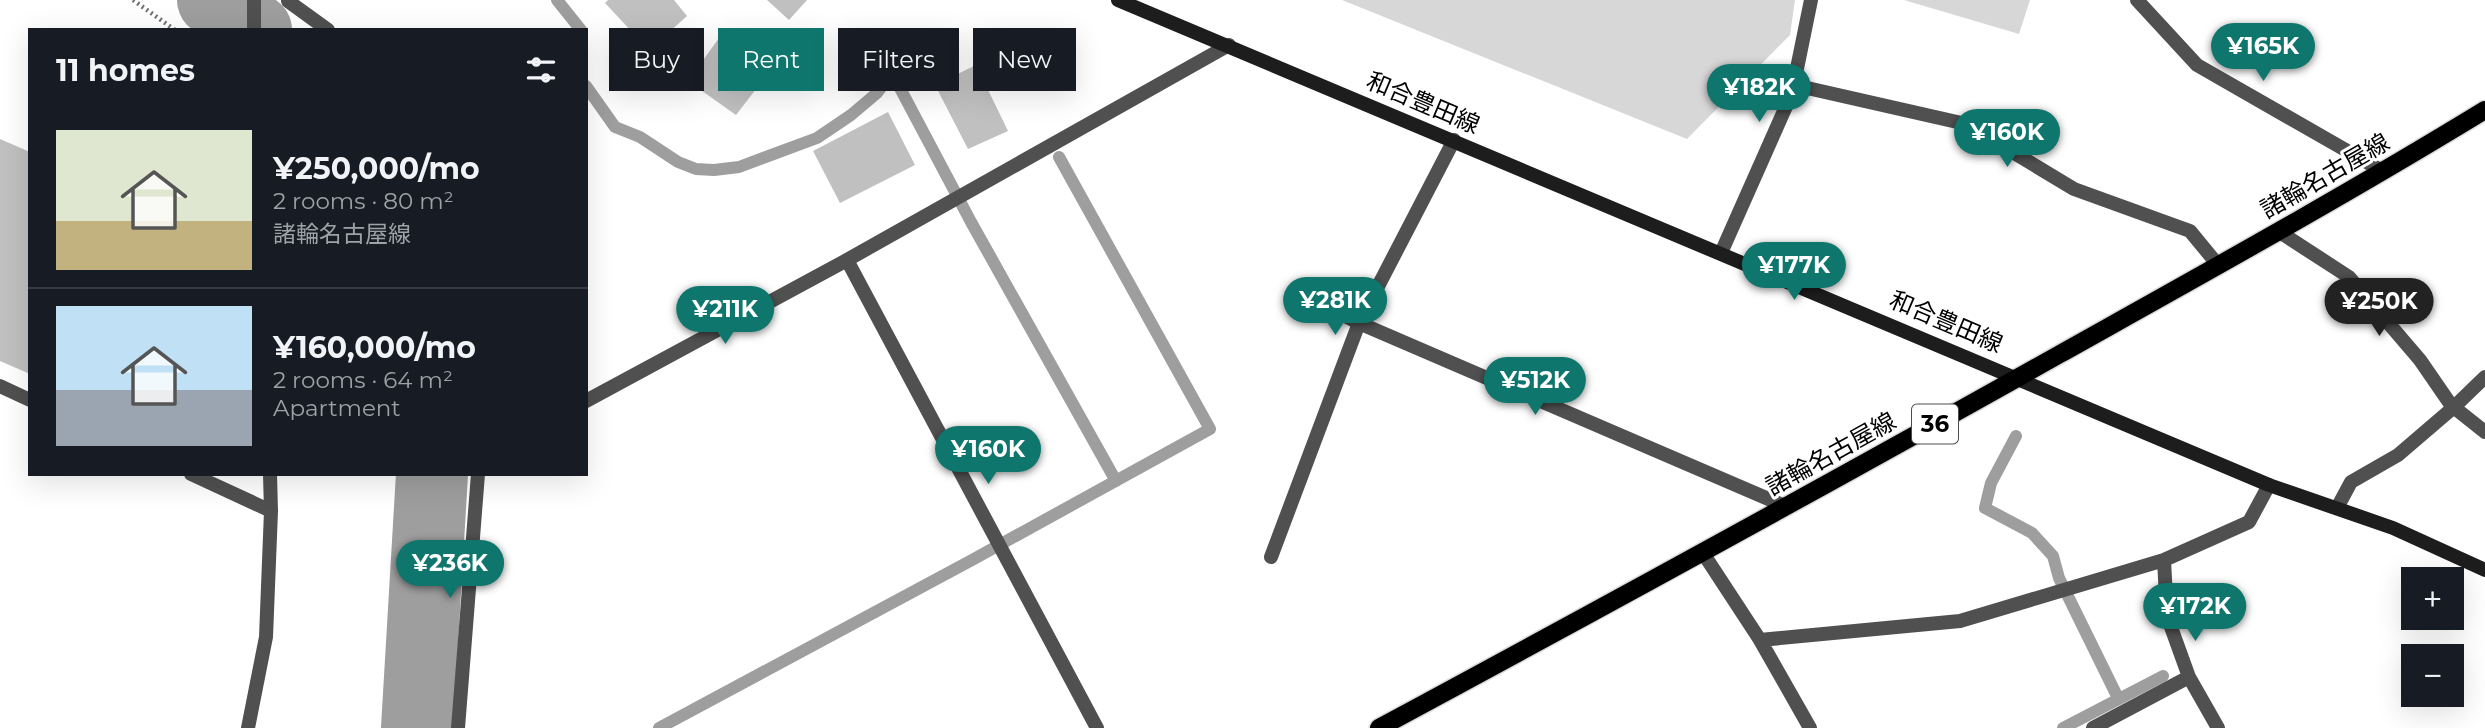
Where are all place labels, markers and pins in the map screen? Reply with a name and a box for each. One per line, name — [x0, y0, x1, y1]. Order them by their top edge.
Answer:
pin: ¥165K — [2214, 24, 2312, 83]
pin: ¥182K — [1710, 64, 1808, 124]
pin: ¥160K — [1958, 110, 2056, 169]
pin: ¥177K — [1745, 243, 1843, 302]
pin: ¥281K — [1286, 278, 1384, 337]
pin: ¥250K — [2330, 278, 2428, 338]
pin: ¥211K — [676, 286, 774, 346]
pin: ¥512K — [1486, 358, 1584, 417]
pin: ¥160K — [939, 426, 1037, 486]
pin: ¥236K — [401, 540, 499, 600]
pin: ¥172K — [2146, 584, 2244, 643]

